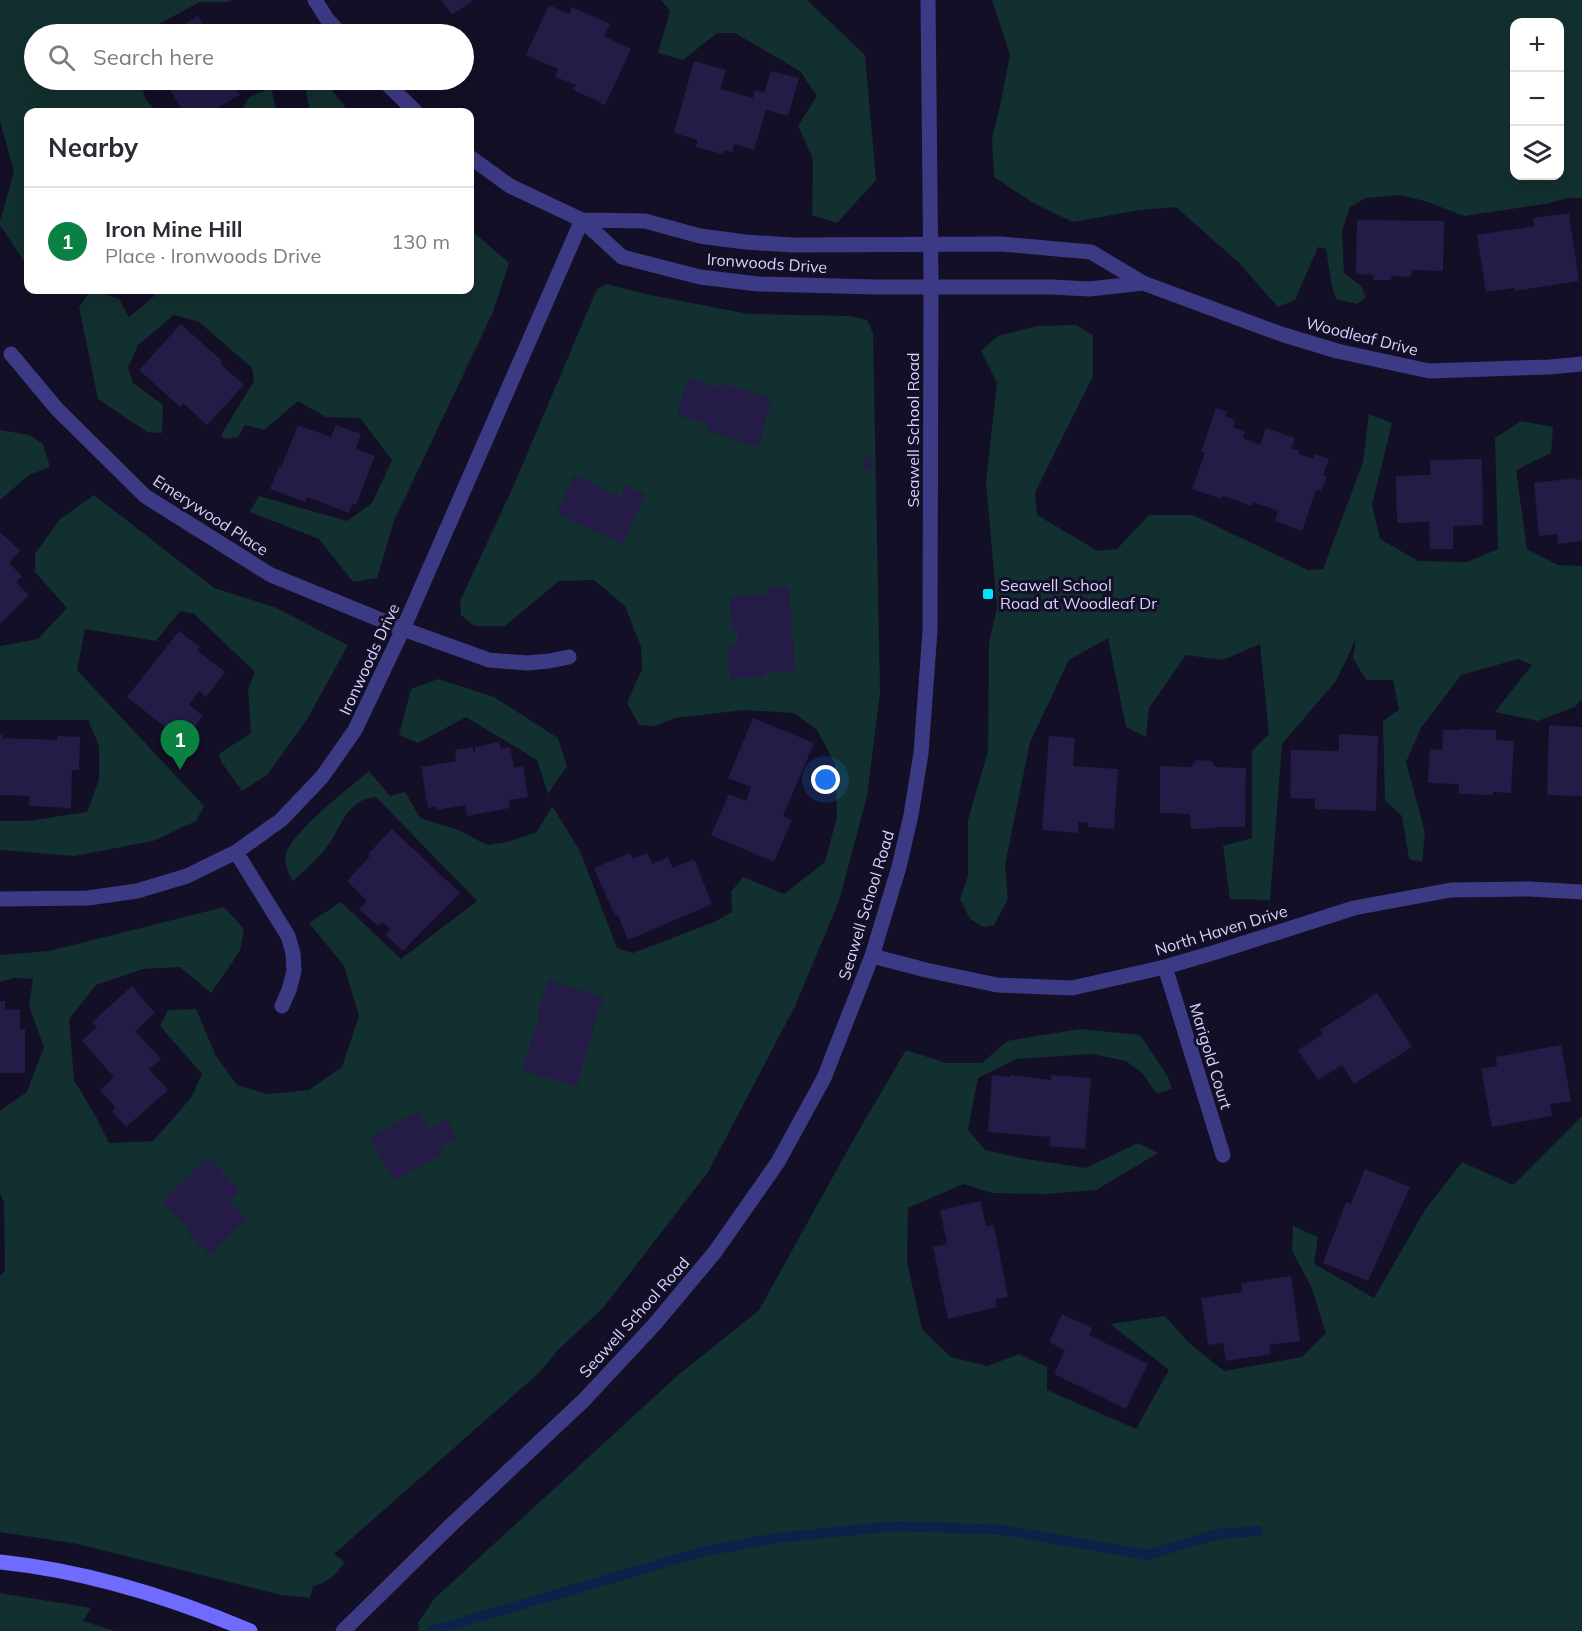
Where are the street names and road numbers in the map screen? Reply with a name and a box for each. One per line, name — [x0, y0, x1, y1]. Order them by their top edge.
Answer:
street label: Ironwoods Drive — [706, 249, 828, 277]
street label: Woodleaf Drive — [1304, 312, 1420, 360]
street label: Seawell School Road — [903, 352, 923, 508]
street label: Emerywood Place — [150, 470, 272, 560]
street label: Ironwoods Drive — [334, 600, 404, 718]
street label: Seawell School Road — [834, 828, 898, 982]
street label: North Haven Drive — [1152, 900, 1290, 960]
street label: Marigold Court — [1185, 1001, 1237, 1112]
street label: Seawell School Road — [575, 1253, 693, 1381]

